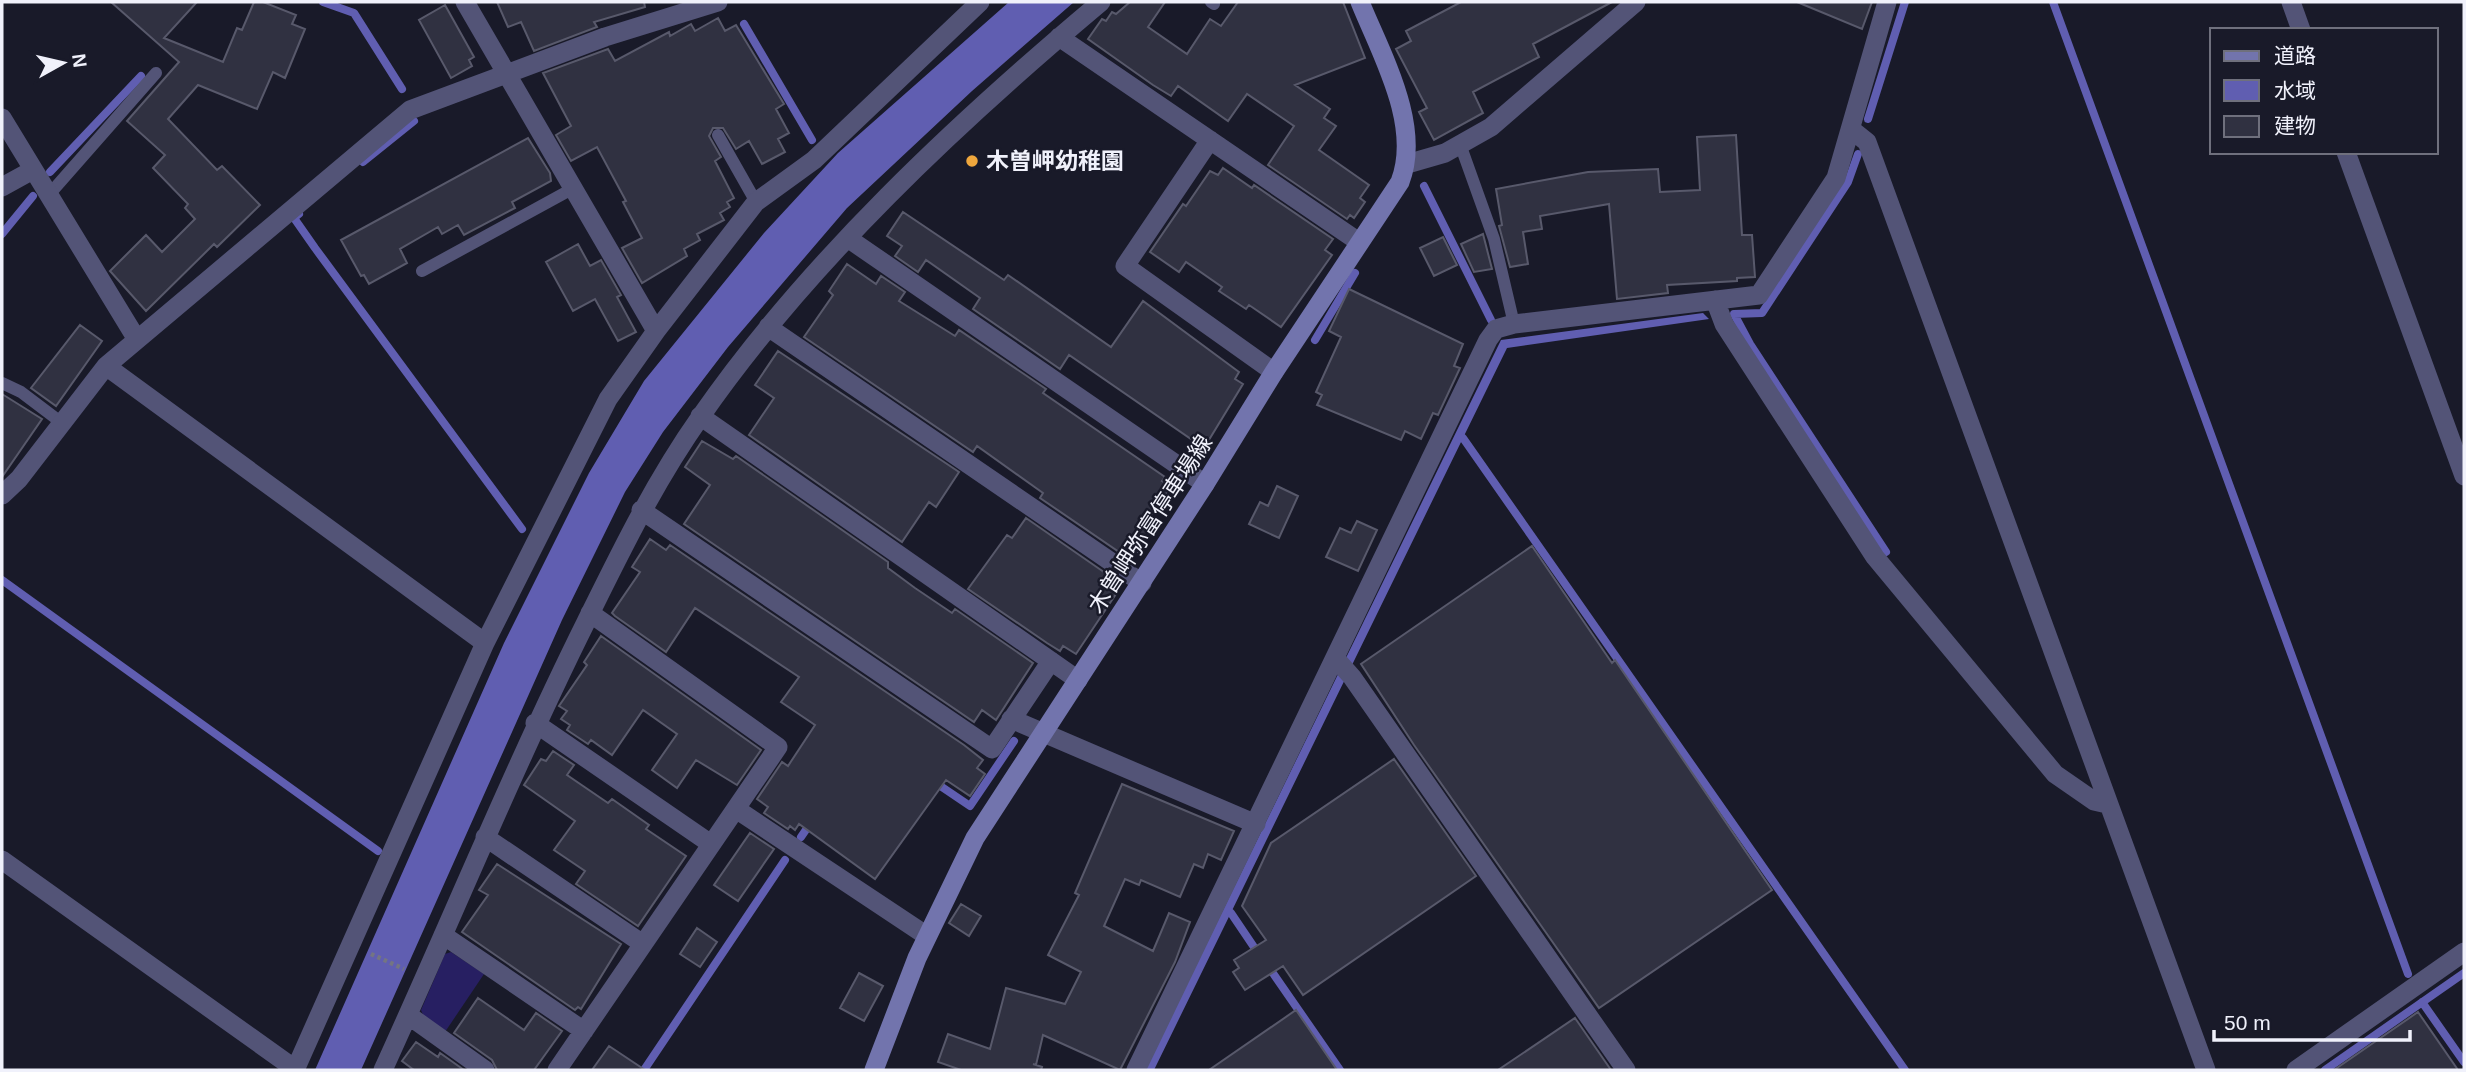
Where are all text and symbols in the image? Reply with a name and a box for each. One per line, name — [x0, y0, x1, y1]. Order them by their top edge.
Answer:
north arrow — [28, 28, 98, 98]
legend — [2210, 28, 2438, 154]
text: 道路 — [2274, 44, 2316, 67]
text: N — [68, 52, 91, 69]
text: 水域 — [2274, 79, 2316, 102]
text: 建物 — [2274, 114, 2316, 137]
place label: 木曽岬幼稚園 — [986, 148, 1124, 174]
marker: 木曽岬幼稚園 — [964, 153, 980, 169]
street label: 木曽岬弥富停車場線 — [1083, 430, 1217, 618]
scale bar — [2214, 998, 2410, 1042]
text: 50 m — [2224, 1011, 2271, 1034]

